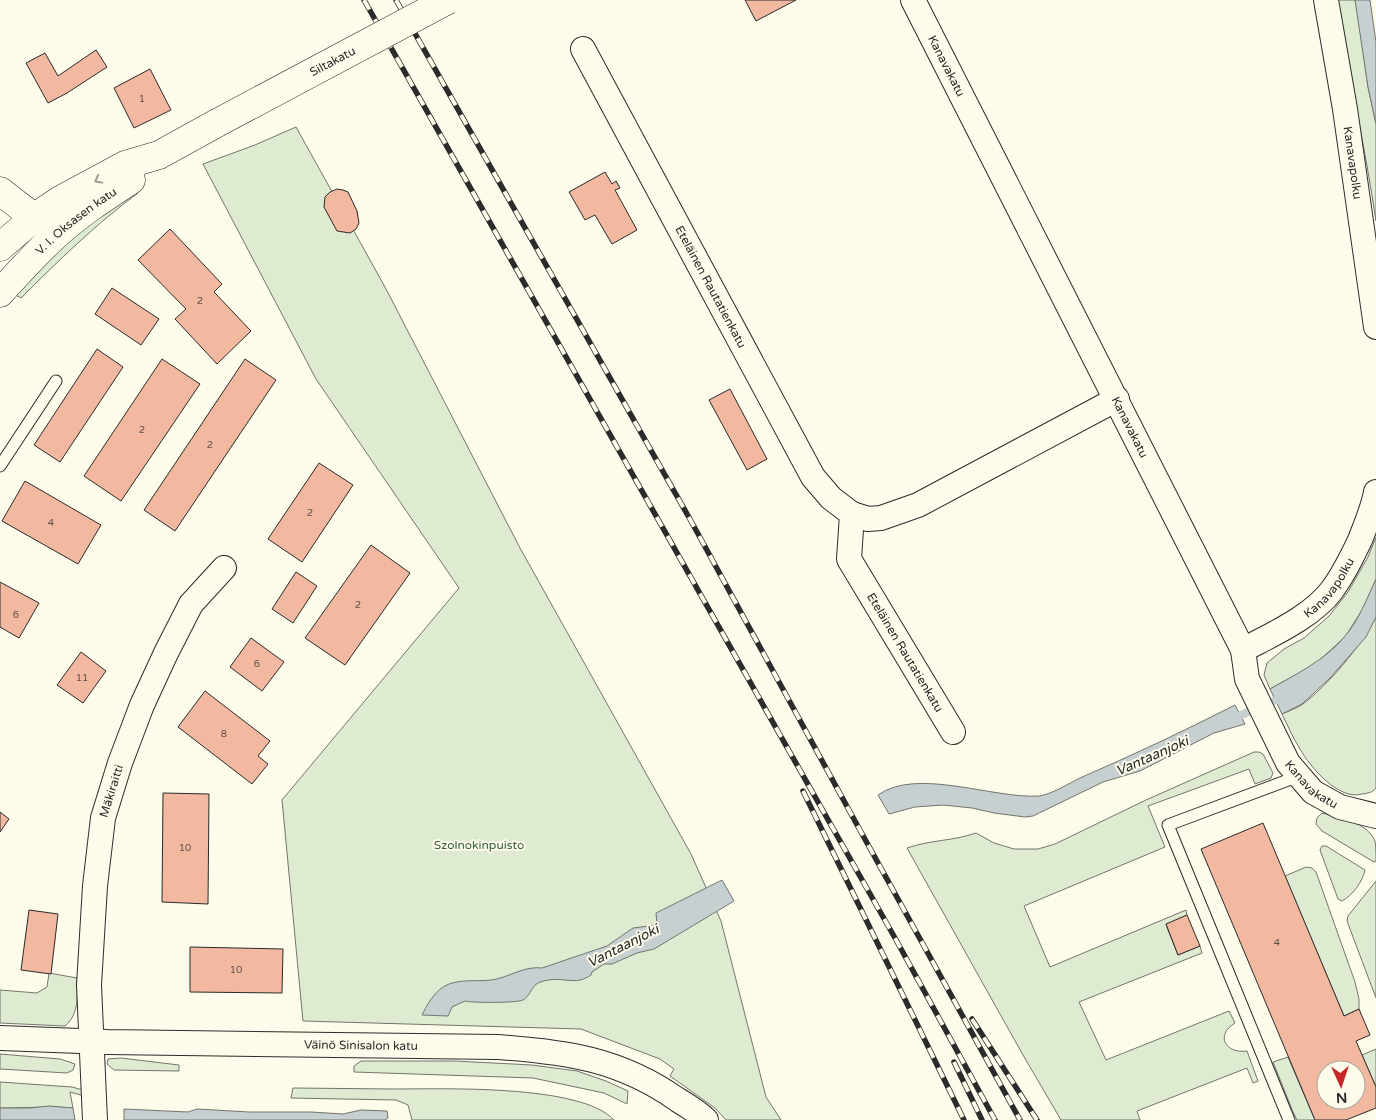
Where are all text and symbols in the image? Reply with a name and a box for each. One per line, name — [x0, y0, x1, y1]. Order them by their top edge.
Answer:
street label: Kanavakatu — [925, 33, 968, 99]
street label: Siltakatu — [307, 44, 358, 79]
house number: 1 — [139, 93, 145, 105]
street label: Kanavapolku — [1341, 125, 1365, 200]
one-way arrow — [94, 173, 103, 183]
street label: V. I. Oksasen katu — [32, 184, 119, 258]
street label: Eteläinen Rautatienkatu — [672, 223, 749, 350]
house number: 2 — [197, 295, 203, 307]
street label: Kanavakatu — [1108, 394, 1151, 460]
house number: 2 — [139, 424, 145, 436]
house number: 2 — [207, 439, 213, 451]
house number: 2 — [307, 507, 313, 519]
house number: 4 — [48, 517, 54, 529]
street label: Kanavapolku — [1301, 555, 1357, 621]
street label: Eteläinen Rautatienkatu — [864, 590, 946, 714]
house number: 2 — [355, 599, 361, 611]
house number: 6 — [13, 609, 19, 621]
house number: 6 — [254, 658, 260, 670]
house number: 11 — [76, 672, 88, 684]
house number: 8 — [221, 728, 227, 740]
water label: Vantaanjoki — [1113, 732, 1192, 780]
street label: Kanavakatu — [1282, 758, 1340, 811]
street label: Mäkiraitti — [97, 763, 126, 819]
park label: Szolnokinpuisto — [434, 838, 524, 852]
house number: 10 — [179, 842, 191, 854]
water label: Vantaanjoki — [584, 920, 663, 971]
house number: 4 — [1274, 937, 1280, 949]
house number: 10 — [230, 964, 242, 976]
street label: Väinö Sinisalon katu — [304, 1038, 418, 1053]
north arrow — [1316, 1060, 1366, 1110]
text: N — [1336, 1089, 1348, 1106]

